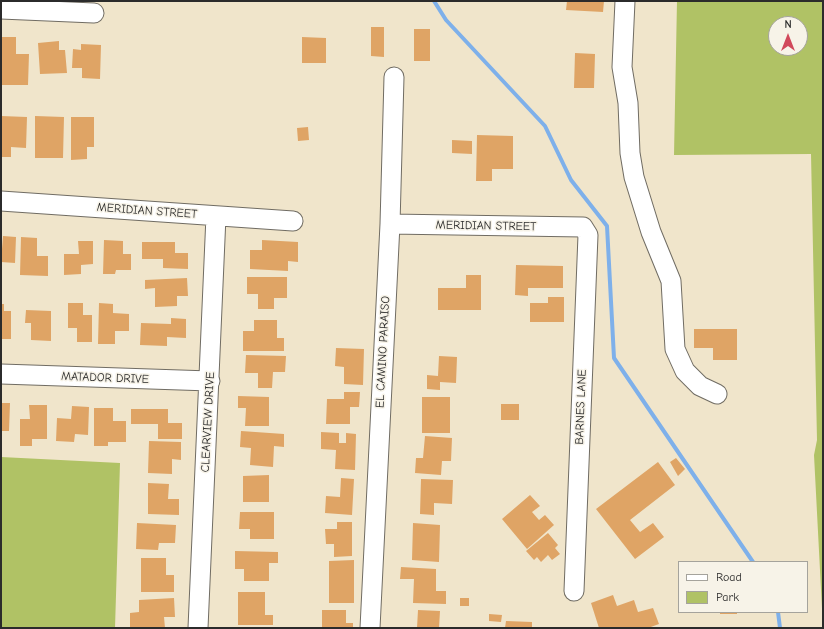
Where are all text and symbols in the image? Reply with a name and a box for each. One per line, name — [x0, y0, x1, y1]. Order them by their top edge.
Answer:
north arrow — [768, 16, 808, 56]
text: N — [784, 18, 792, 31]
street label: MERIDIAN STREET — [96, 200, 198, 222]
street label: MERIDIAN STREET — [436, 218, 536, 234]
street label: EL CAMINO PARAISO — [373, 296, 393, 408]
street label: MATADOR DRIVE — [61, 369, 149, 387]
street label: BARNES LANE — [572, 369, 590, 445]
street label: CLEARVIEW DRIVE — [198, 371, 218, 473]
legend — [678, 561, 808, 613]
text: Road — [716, 570, 742, 584]
text: Park — [716, 590, 739, 604]

